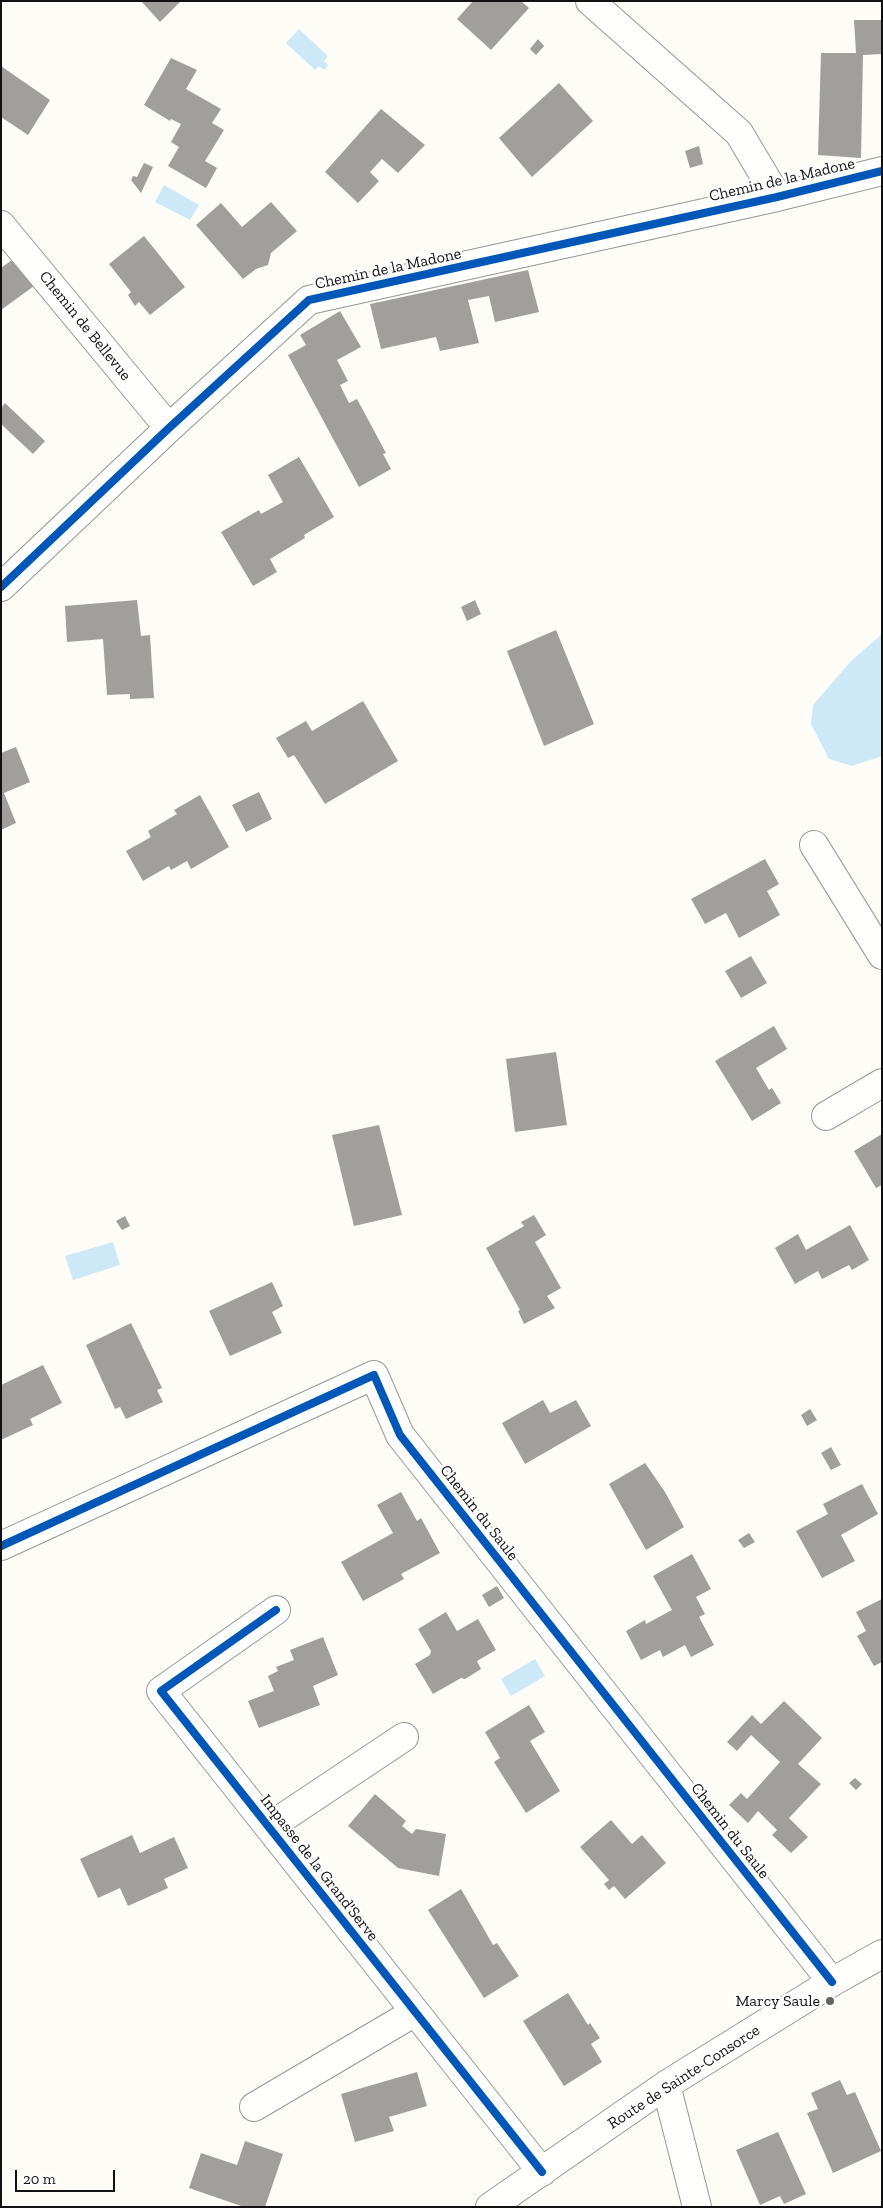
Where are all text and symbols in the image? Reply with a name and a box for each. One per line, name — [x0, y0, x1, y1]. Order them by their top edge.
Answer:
street label: Chemin de la Madone — [707, 154, 857, 206]
street label: Chemin de la Madone — [313, 244, 463, 294]
street label: Chemin de Bellevue — [35, 267, 135, 385]
street label: Chemin du Saule — [436, 1461, 522, 1565]
street label: Chemin du Saule — [687, 1779, 773, 1883]
street label: Impasse de la Grand'Serve — [256, 1791, 382, 1945]
place label: Marcy Saule — [735, 1991, 820, 2011]
marker: Marcy Saule — [824, 1995, 836, 2007]
street label: Route de Sainte-Consorce — [604, 2021, 764, 2133]
scale bar — [18, 2160, 118, 2192]
text: 20 m — [23, 2170, 56, 2188]

